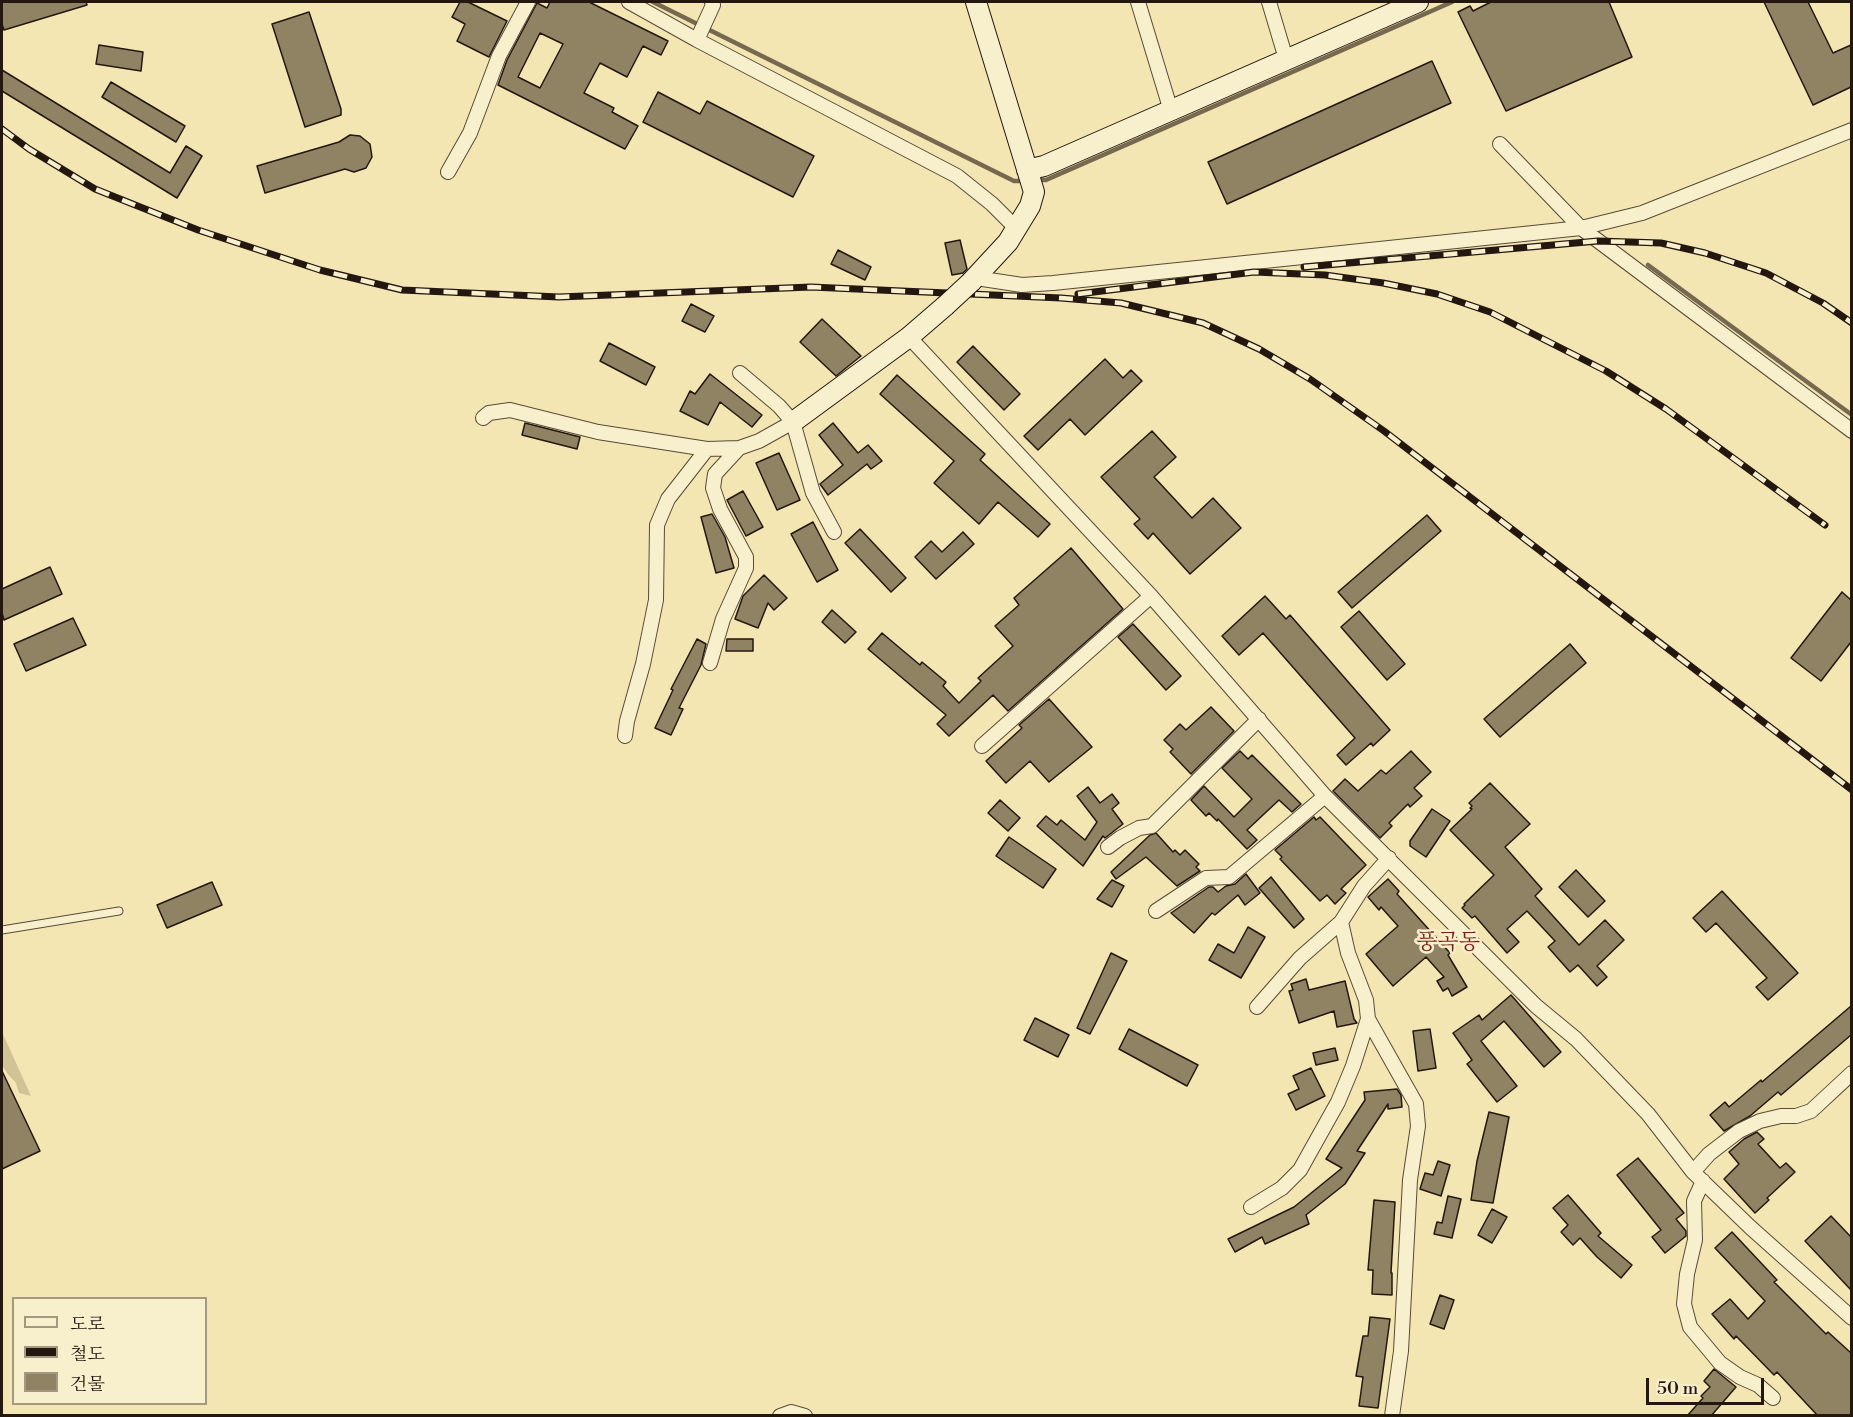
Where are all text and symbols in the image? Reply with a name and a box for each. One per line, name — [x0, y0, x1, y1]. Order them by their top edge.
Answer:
district label: 풍곡동 — [1416, 931, 1480, 957]
legend — [12, 1297, 207, 1405]
text: 도로 — [70, 1313, 105, 1336]
text: 철도 — [70, 1343, 105, 1366]
scale bar — [1649, 1366, 1768, 1404]
text: 건물 — [70, 1373, 105, 1396]
text: 50 m — [1657, 1377, 1698, 1400]

